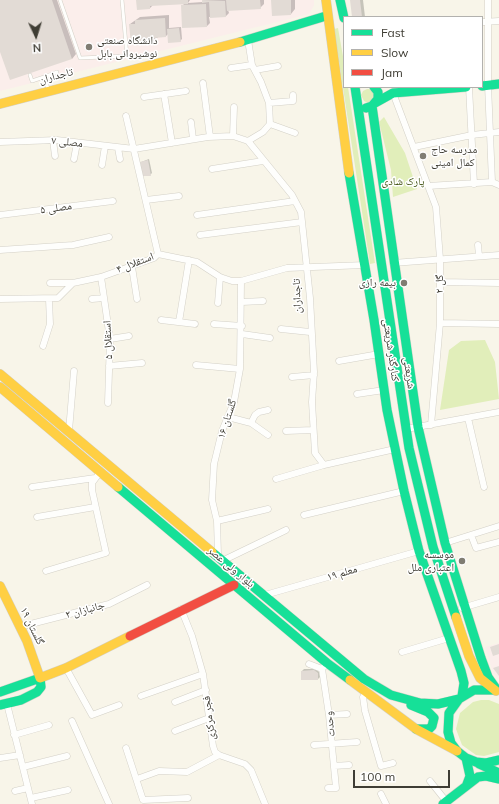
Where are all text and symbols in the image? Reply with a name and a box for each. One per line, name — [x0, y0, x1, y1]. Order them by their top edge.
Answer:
north arrow — [16, 16, 56, 56]
legend — [343, 16, 483, 88]
text: Fast — [381, 25, 405, 40]
place label: دانشگاه صنعتی نوشیروانی بابل — [97, 34, 158, 60]
text: N — [32, 41, 41, 55]
marker: دانشگاه صنعتی نوشیروانی بابل — [84, 42, 94, 52]
text: Slow — [381, 45, 409, 60]
street label: تاجداران — [38, 65, 74, 87]
text: Jam — [381, 65, 403, 80]
street label: مصلی ۷ — [51, 134, 83, 150]
place label: مدرسه حاج کمال امینی — [431, 143, 477, 169]
marker: مدرسه حاج کمال امینی — [418, 151, 428, 161]
park label: پارک شادی — [382, 175, 424, 189]
street label: مصلی ۵ — [39, 199, 73, 217]
street label: استقلال ۴ — [114, 250, 156, 276]
street label: گل ۲ — [433, 275, 447, 293]
place label: بیمه رازی — [359, 276, 396, 290]
street label: تاجداران — [290, 278, 304, 314]
marker: بیمه رازی — [399, 278, 409, 288]
street label: کنارگذر شریعتی — [380, 318, 402, 382]
street label: استقلال ۵ — [100, 320, 116, 360]
street label: شریعتی — [400, 356, 418, 390]
street label: گلستان ۱۶ — [214, 398, 240, 440]
street label: بلوار ولی عصر — [205, 544, 257, 590]
place label: موسسه اعتباری ملل — [408, 548, 454, 574]
marker: موسسه اعتباری ملل — [457, 556, 467, 566]
street label: معلم ۱۹ — [325, 562, 359, 584]
street label: جانبازان ۲ — [64, 598, 106, 622]
street label: گلستان ۱۹ — [17, 605, 47, 647]
street label: فجر مرکزی — [200, 695, 218, 741]
street label: وحدت — [322, 710, 338, 738]
scale bar — [355, 762, 452, 788]
text: 100 m — [360, 769, 395, 784]

